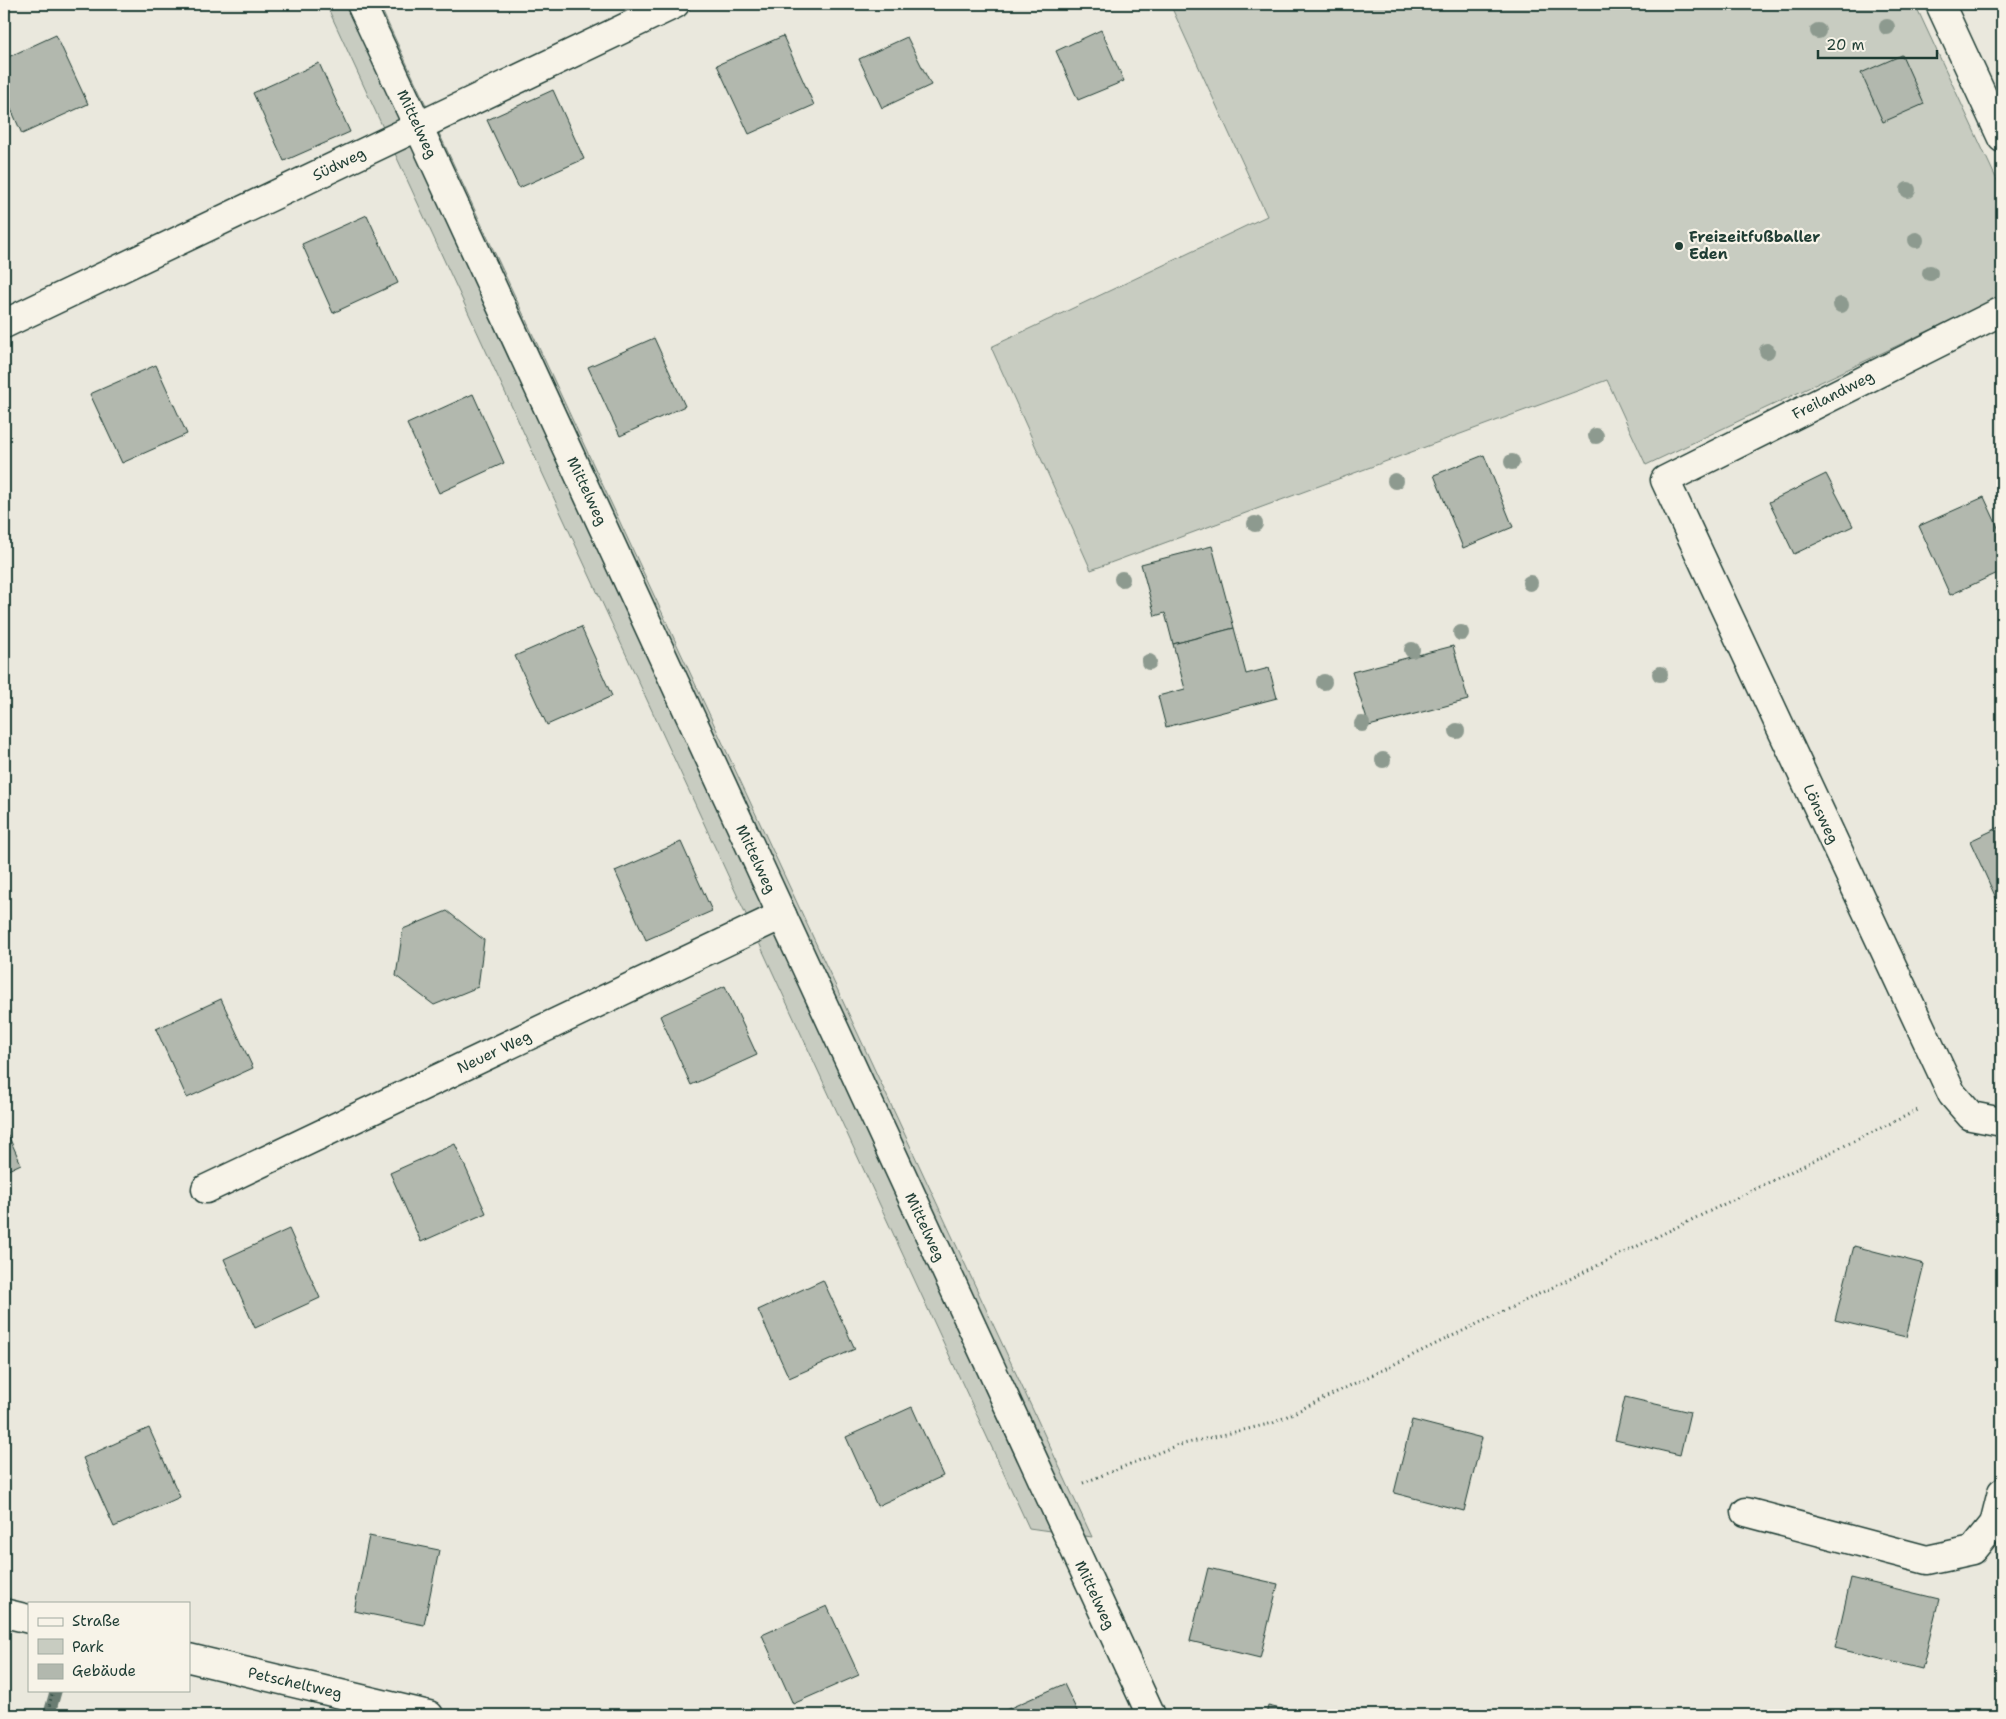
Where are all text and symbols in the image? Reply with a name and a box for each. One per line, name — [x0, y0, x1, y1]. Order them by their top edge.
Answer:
scale bar — [1818, 28, 1937, 60]
text: 20 m — [1826, 35, 1865, 55]
street label: Mittelweg — [392, 86, 442, 162]
street label: Südweg — [309, 143, 369, 185]
place label: Freizeitfußballer Eden — [1689, 227, 1820, 264]
marker: Freizeitfußballer Eden — [1673, 240, 1685, 252]
street label: Freilandweg — [1789, 366, 1877, 424]
street label: Mittelweg — [562, 453, 612, 529]
street label: Lönsweg — [1799, 781, 1843, 847]
street label: Mittelweg — [731, 821, 781, 897]
street label: Neuer Weg — [454, 1026, 534, 1078]
street label: Mittelweg — [900, 1189, 950, 1265]
street label: Mittelweg — [1070, 1557, 1120, 1633]
legend — [28, 1602, 190, 1692]
text: Straße — [72, 1611, 120, 1631]
text: Park — [72, 1637, 104, 1657]
text: Gebäude — [72, 1661, 136, 1681]
street label: Petscheltweg — [246, 1662, 344, 1704]

